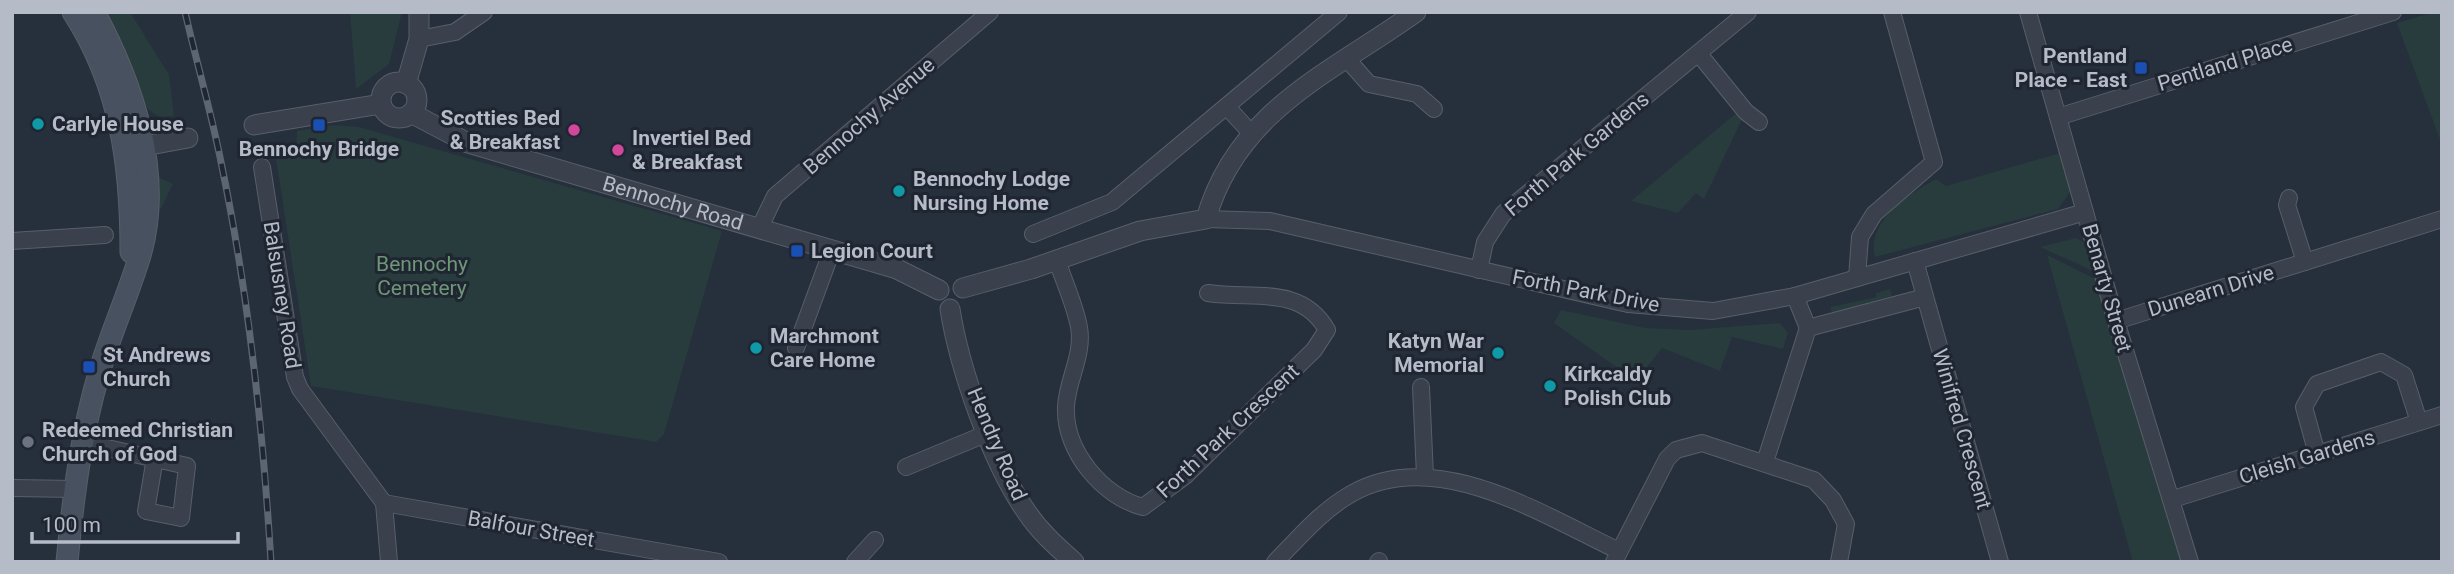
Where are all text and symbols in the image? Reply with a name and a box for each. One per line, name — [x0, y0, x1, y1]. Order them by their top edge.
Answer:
street label: Pentland Place — [2155, 32, 2295, 96]
place label: Pentland Place - East — [2015, 44, 2127, 92]
street label: Bennochy Avenue — [799, 53, 939, 179]
marker: Pentland Place - East — [2133, 60, 2149, 76]
street label: Forth Park Gardens — [1500, 87, 1654, 221]
place label: Scotties Bed & Breakfast — [441, 106, 560, 154]
place label: Carlyle House — [52, 112, 184, 136]
marker: Carlyle House — [30, 116, 46, 132]
marker: Bennochy Bridge — [311, 117, 327, 133]
marker: Scotties Bed & Breakfast — [566, 122, 582, 138]
place label: Invertiel Bed & Breakfast — [632, 126, 751, 174]
place label: Bennochy Bridge — [239, 137, 399, 161]
marker: Invertiel Bed & Breakfast — [610, 142, 626, 158]
place label: Bennochy Lodge Nursing Home — [913, 167, 1070, 215]
street label: Bennochy Road — [600, 171, 746, 235]
marker: Bennochy Lodge Nursing Home — [891, 183, 907, 199]
street label: Balsusney Road — [259, 220, 305, 370]
street label: Benarty Street — [2077, 221, 2137, 355]
place label: Legion Court — [811, 239, 933, 263]
marker: Legion Court — [789, 243, 805, 259]
park label: Bennochy Cemetery — [376, 252, 468, 300]
street label: Dunearn Drive — [2145, 260, 2277, 322]
street label: Forth Park Drive — [1510, 265, 1662, 317]
place label: Marchmont Care Home — [770, 324, 879, 372]
place label: Katyn War Memorial — [1388, 329, 1484, 377]
marker: Marchmont Care Home — [748, 340, 764, 356]
place label: St Andrews Church — [103, 343, 211, 391]
marker: Katyn War Memorial — [1490, 345, 1506, 361]
street label: Winifred Crescent — [1928, 346, 1996, 512]
marker: St Andrews Church — [81, 359, 97, 375]
street label: Forth Park Crescent — [1152, 359, 1304, 503]
place label: Kirkcaldy Polish Club — [1564, 362, 1671, 410]
marker: Kirkcaldy Polish Club — [1542, 378, 1558, 394]
street label: Hendry Road — [962, 384, 1032, 504]
place label: Redeemed Christian Church of God — [42, 418, 233, 466]
street label: Cleish Gardens — [2236, 425, 2378, 489]
marker: Redeemed Christian Church of God — [20, 434, 36, 450]
scale bar — [32, 500, 238, 544]
street label: Balfour Street — [466, 506, 596, 552]
text: 100 m — [42, 513, 101, 537]

